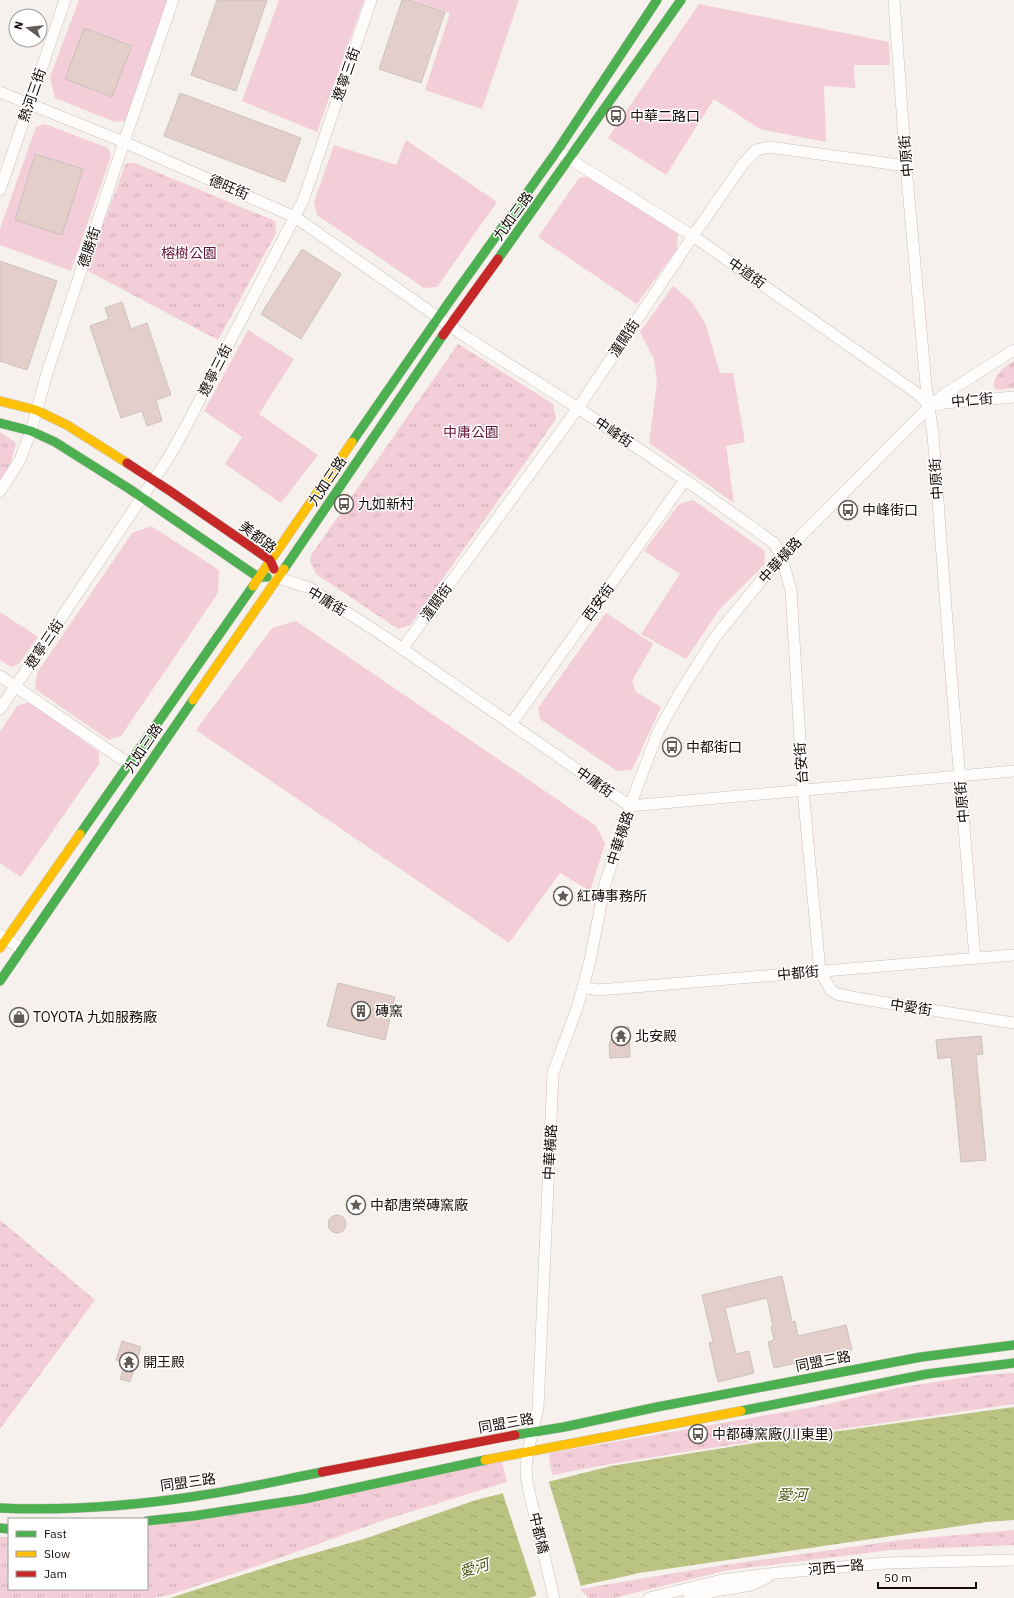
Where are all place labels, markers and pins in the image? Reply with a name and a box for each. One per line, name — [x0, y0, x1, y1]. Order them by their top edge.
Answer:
bus stop icon: 中華二路口 — [605, 105, 627, 127]
place label: 中華二路口 — [630, 107, 700, 125]
bus stop icon: 九如新村 — [333, 493, 355, 515]
place label: 九如新村 — [358, 495, 414, 513]
bus stop icon: 中峰街口 — [837, 499, 859, 521]
place label: 中峰街口 — [862, 501, 918, 519]
bus stop icon: 中都街口 — [661, 736, 683, 758]
place label: 中都街口 — [686, 738, 742, 756]
place icon: 紅磚事務所 — [552, 885, 574, 907]
place label: 紅磚事務所 — [577, 887, 647, 905]
building icon: 磚窯 — [350, 1000, 372, 1022]
place label: 磚窯 — [375, 1002, 403, 1020]
shop icon: TOYOTA 九如服務廠 — [8, 1006, 30, 1028]
place label: TOYOTA 九如服務廠 — [33, 1008, 157, 1026]
temple icon: 北安殿 — [610, 1025, 632, 1047]
place label: 北安殿 — [635, 1027, 677, 1045]
place icon: 中都唐榮磚窯廠 — [345, 1194, 367, 1216]
place label: 中都唐榮磚窯廠 — [370, 1196, 468, 1214]
temple icon: 開王殿 — [118, 1351, 140, 1373]
place label: 開王殿 — [143, 1353, 185, 1371]
bus stop icon: 中都磚窯廠(川東里) — [687, 1423, 709, 1445]
place label: 中都磚窯廠(川東里) — [712, 1425, 833, 1443]

